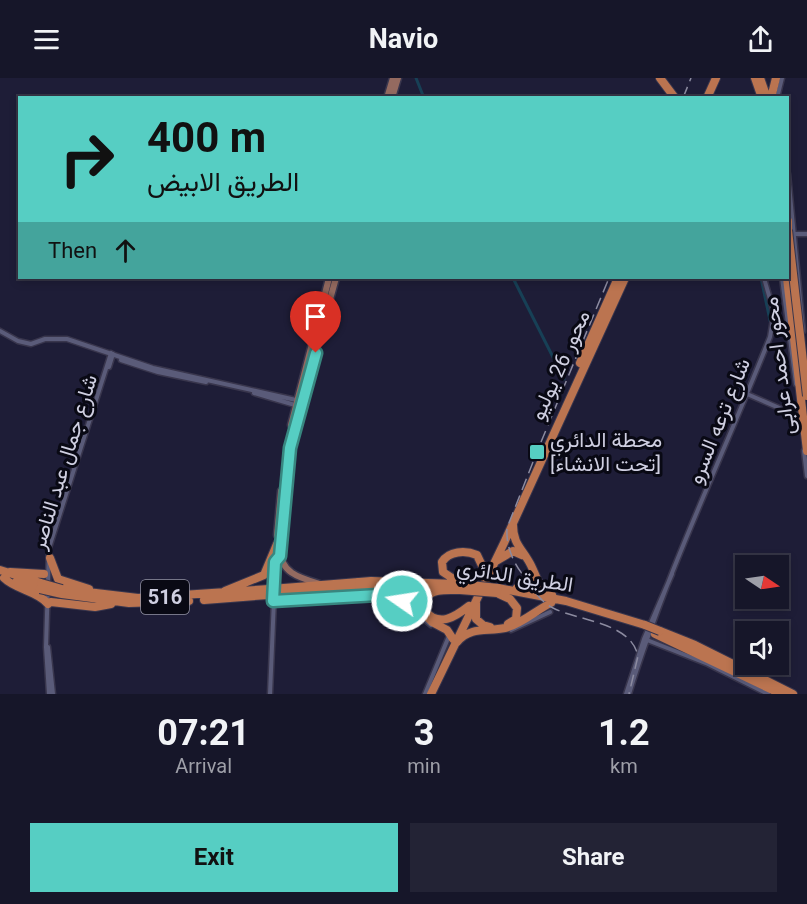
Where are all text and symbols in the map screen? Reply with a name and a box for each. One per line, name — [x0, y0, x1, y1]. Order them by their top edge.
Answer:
icon: menu — [30, 23, 63, 56]
text: Navio — [369, 23, 438, 55]
icon: share — [744, 23, 777, 56]
text: 400 m — [147, 113, 266, 162]
icon: right — [48, 120, 126, 198]
text: الطريق الابيض — [147, 166, 299, 198]
icon: ahead — [109, 234, 142, 267]
text: Then — [48, 238, 97, 263]
pin — [290, 291, 341, 353]
street label: محور احمد عرابى — [759, 295, 800, 436]
icon: arrive — [299, 300, 332, 333]
street label: محور 26 يوليو — [525, 307, 596, 424]
street label: شارع ترعه السرو — [683, 355, 757, 488]
street label: شارع جمال عبد الناصر — [26, 372, 104, 554]
place label: محطة الدائري [تحت الانشاء] — [550, 428, 662, 476]
marker: محطة الدائري [تحت الانشاء] — [528, 443, 546, 461]
street label: الطريق الدائري — [454, 555, 575, 602]
north arrow — [735, 555, 789, 609]
map controls — [735, 555, 789, 675]
position arrow — [370, 569, 434, 633]
road number: 516 — [141, 580, 189, 614]
button: sound — [735, 621, 789, 675]
text: 07:21 — [157, 712, 250, 754]
text: 3 — [414, 712, 434, 754]
text: 1.2 — [598, 712, 650, 754]
text: Arrival — [175, 754, 232, 778]
text: min — [407, 754, 441, 778]
text: km — [610, 754, 638, 778]
button: Exit — [30, 823, 398, 892]
button: Share — [410, 823, 777, 892]

